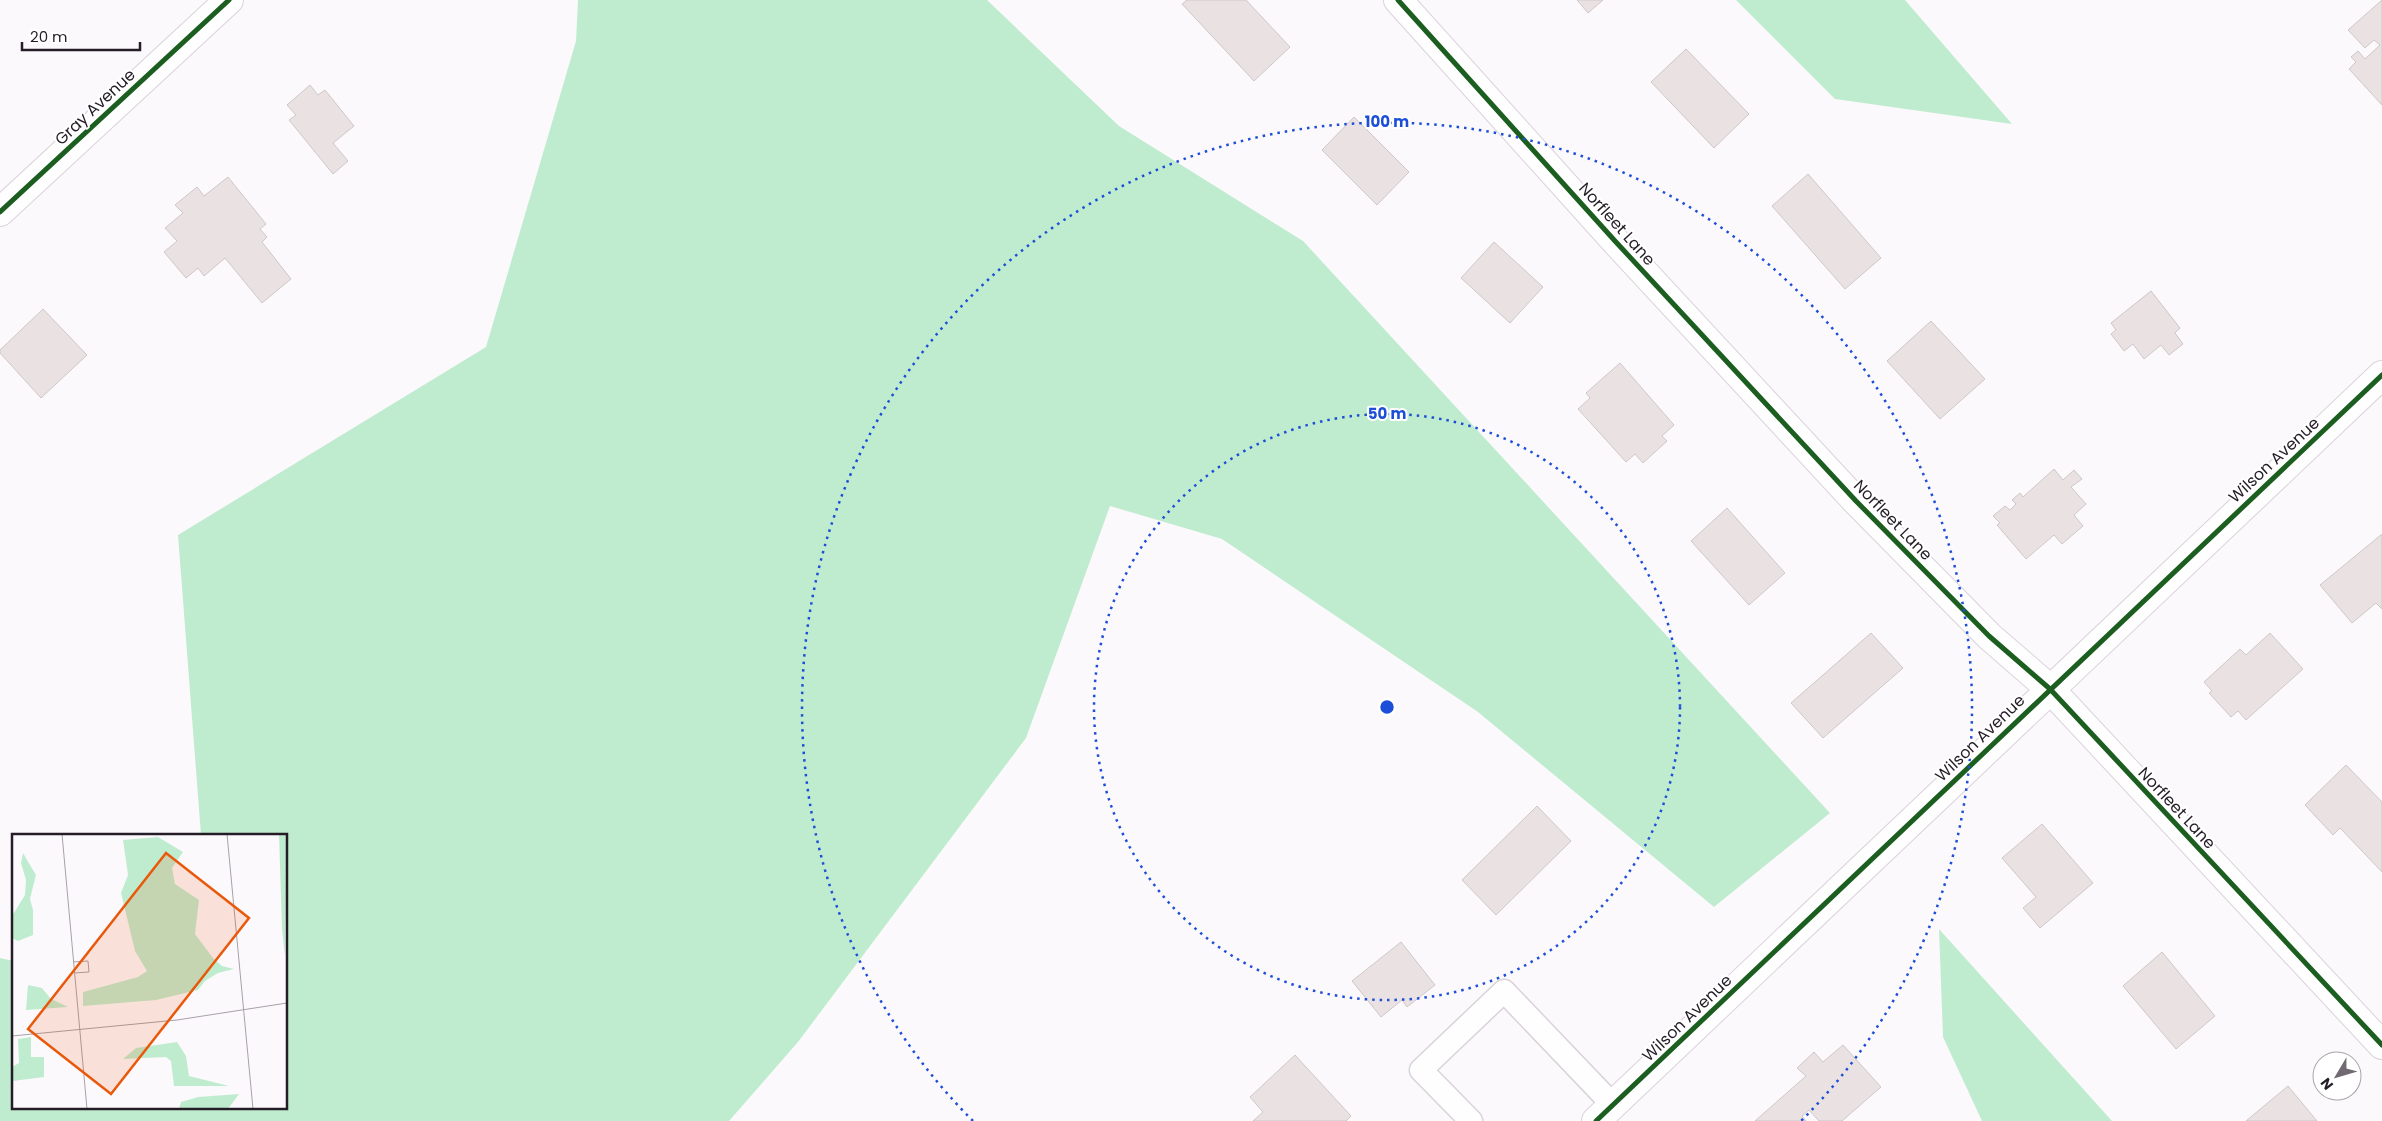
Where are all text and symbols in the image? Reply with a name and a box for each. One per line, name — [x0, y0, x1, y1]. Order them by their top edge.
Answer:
scale bar — [22, 20, 140, 52]
text: 20 m — [30, 26, 68, 47]
street label: Gray Avenue — [50, 64, 140, 150]
text: 100 m — [1365, 111, 1409, 132]
street label: Norfleet Lane — [1573, 177, 1661, 271]
text: 50 m — [1368, 403, 1406, 424]
street label: Wilson Avenue — [2223, 412, 2325, 508]
street label: Norfleet Lane — [1848, 474, 1938, 566]
street label: Wilson Avenue — [1930, 689, 2030, 787]
centre of rings — [1378, 698, 1396, 716]
street label: Norfleet Lane — [2133, 762, 2221, 854]
inset map — [12, 834, 288, 1108]
street label: Wilson Avenue — [1637, 969, 1737, 1067]
north arrow — [2312, 1051, 2362, 1101]
text: N — [2316, 1074, 2338, 1094]

